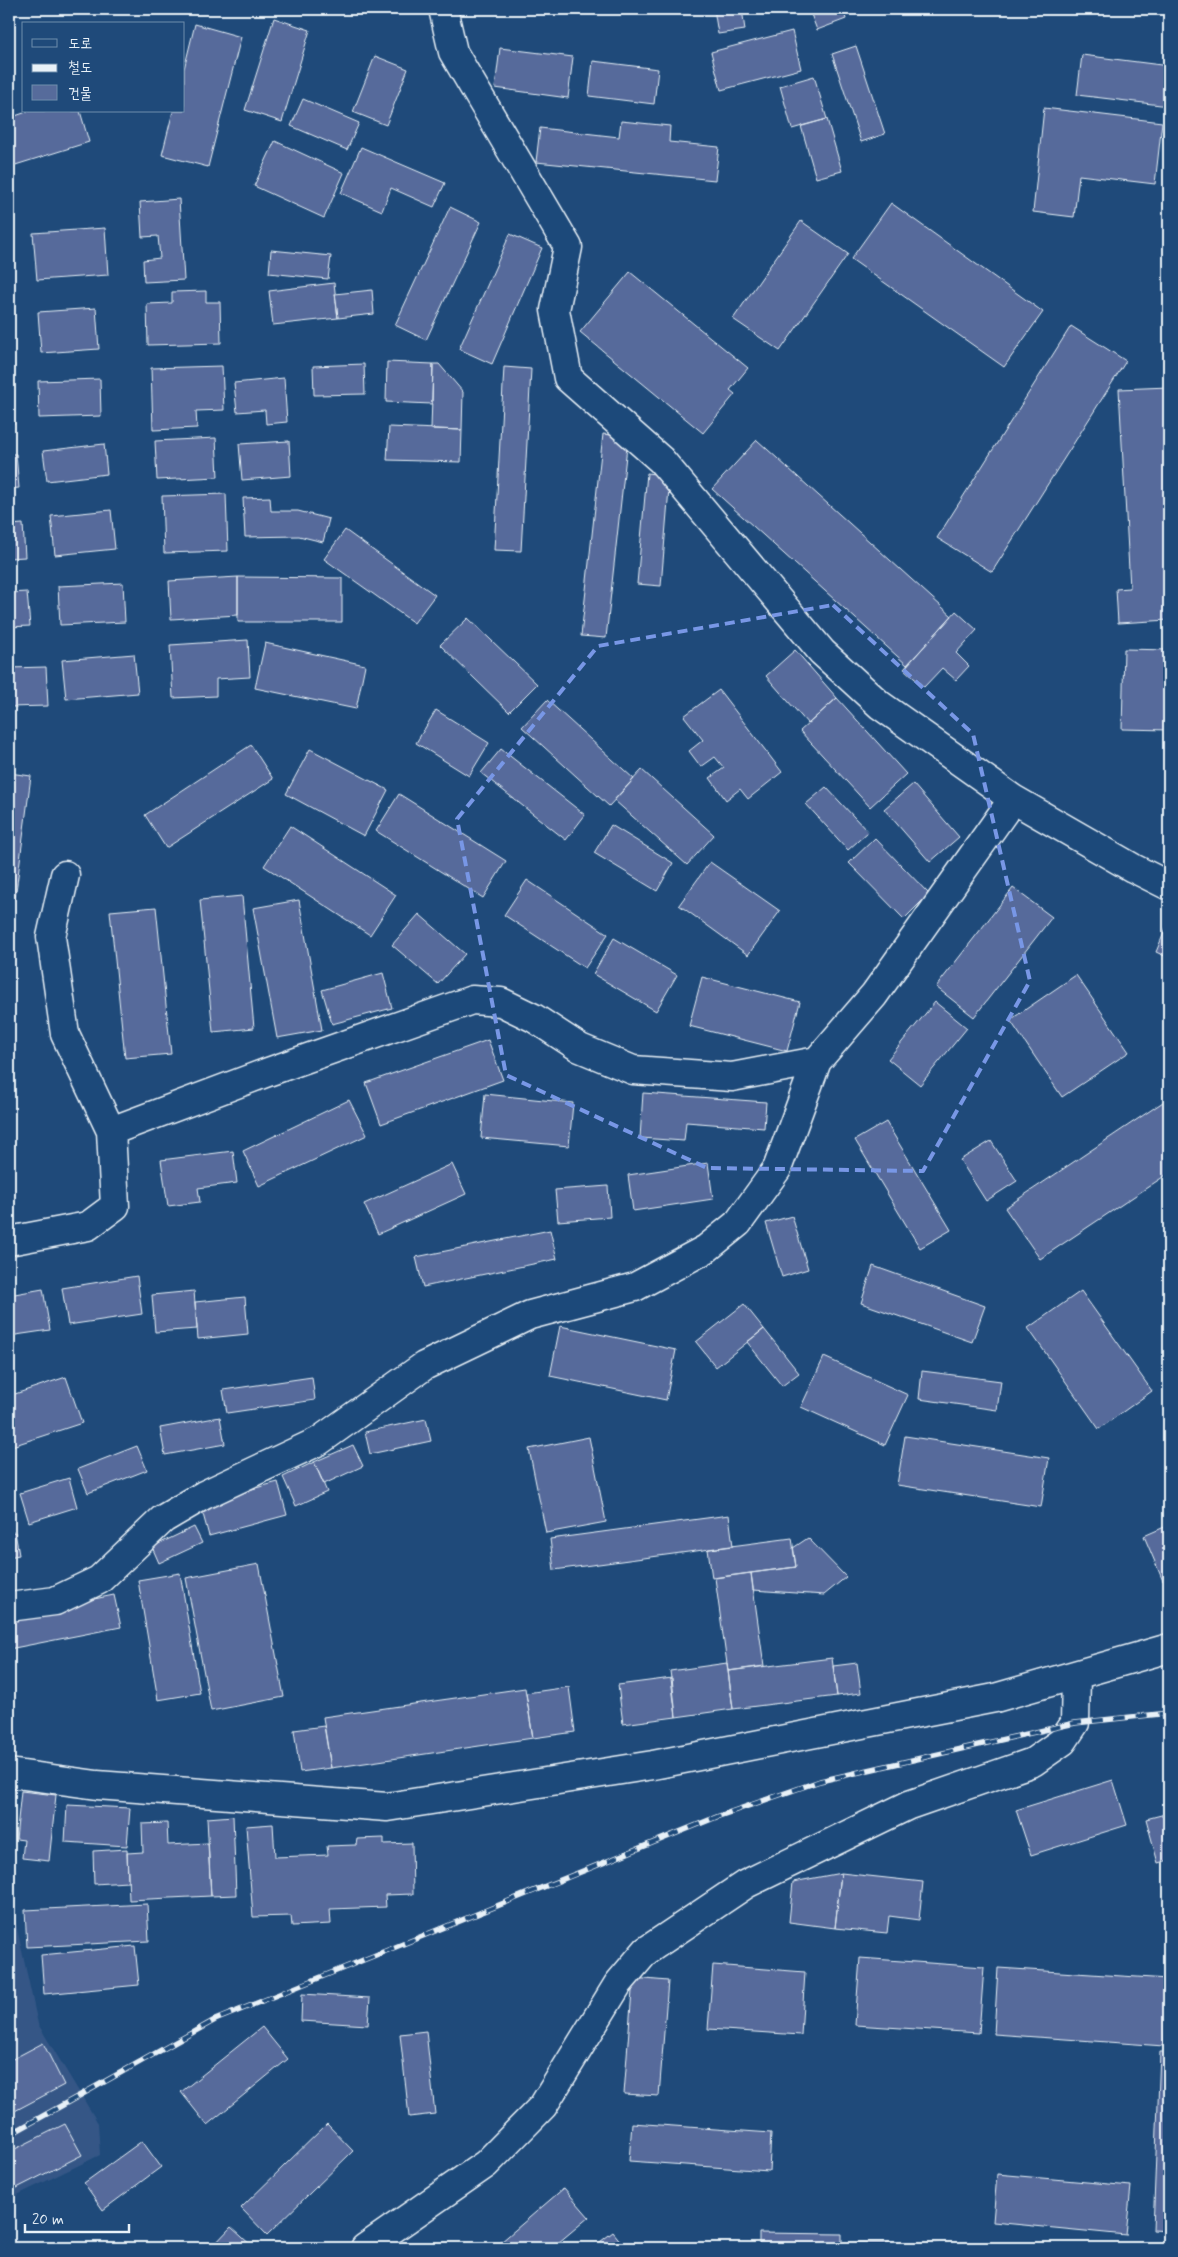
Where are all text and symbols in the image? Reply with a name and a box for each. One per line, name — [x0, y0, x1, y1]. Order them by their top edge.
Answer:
legend — [22, 22, 185, 112]
text: 도로 — [68, 34, 92, 54]
text: 철도 — [68, 58, 92, 78]
text: 건물 — [68, 84, 92, 104]
scale bar — [25, 2202, 129, 2234]
text: 20 m — [32, 2210, 64, 2230]

